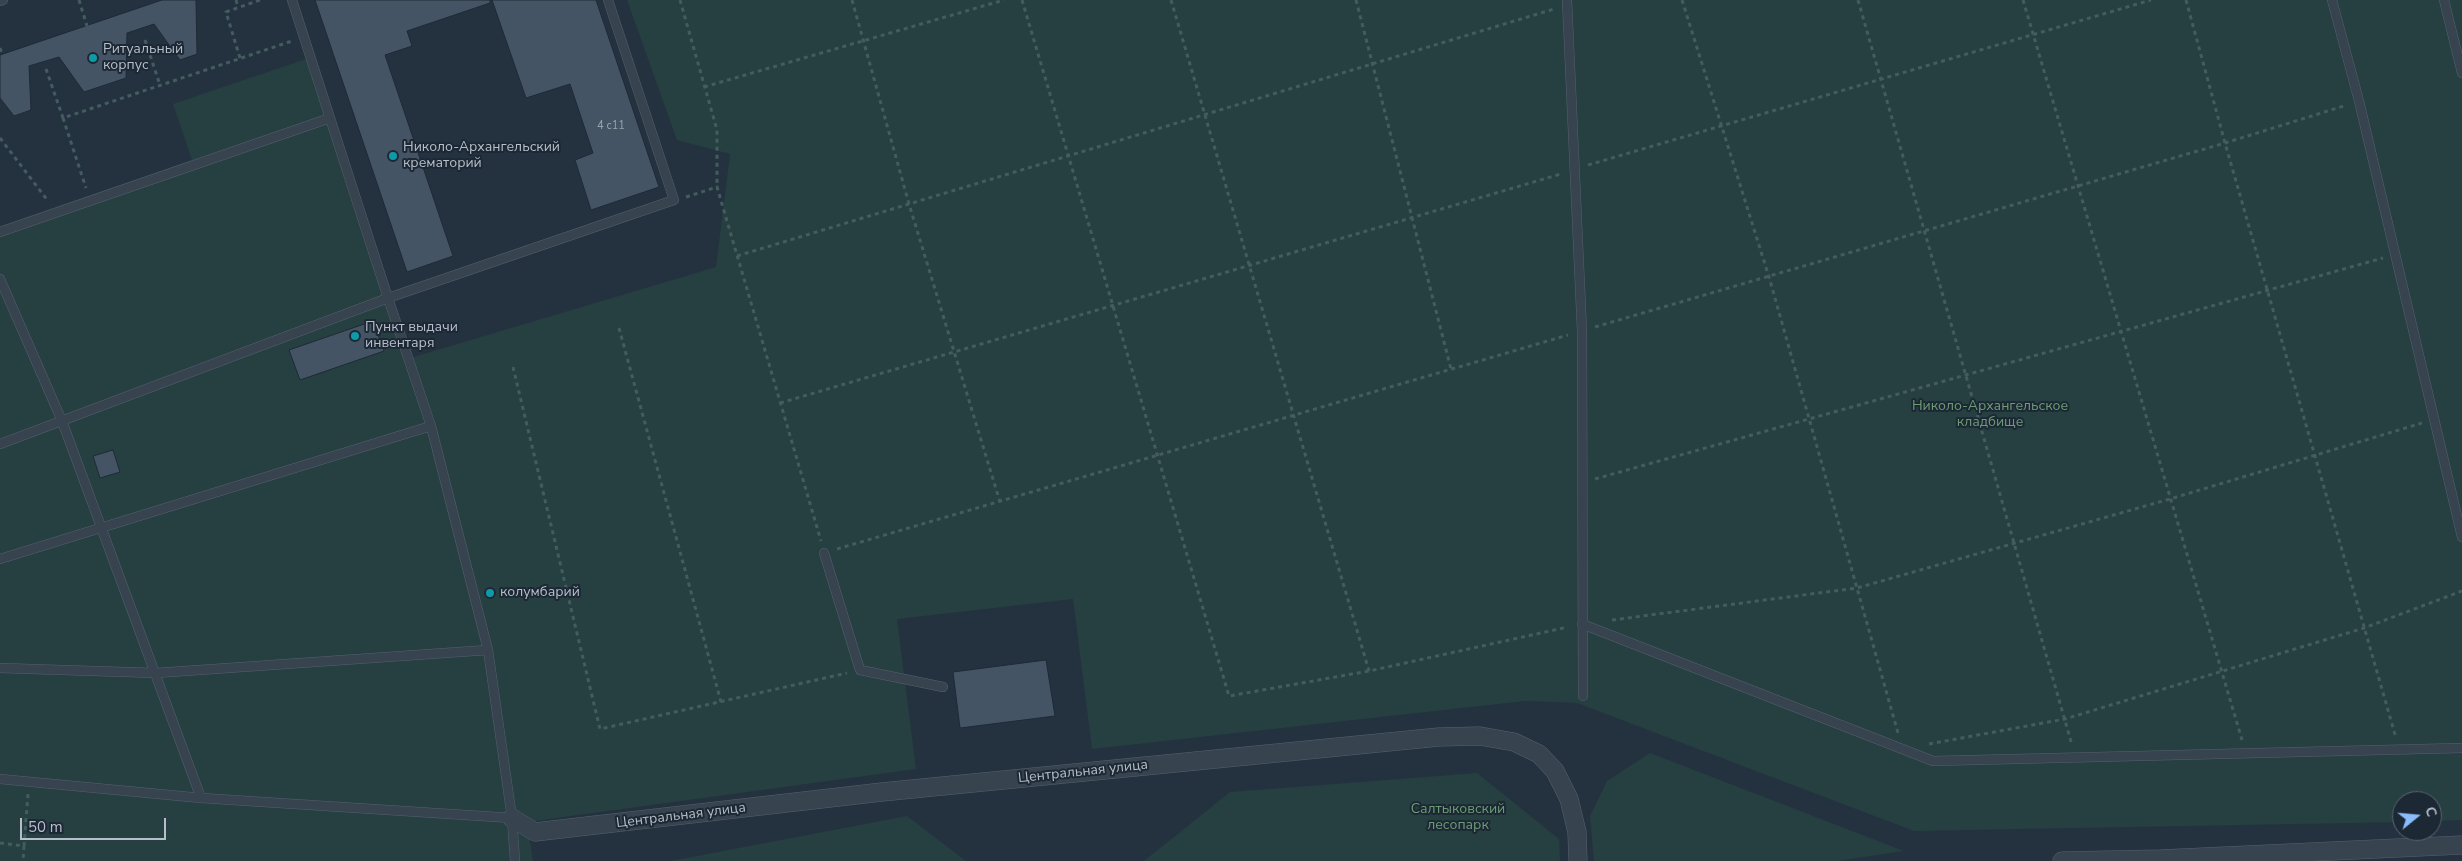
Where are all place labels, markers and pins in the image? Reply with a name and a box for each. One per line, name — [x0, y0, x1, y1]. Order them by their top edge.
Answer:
place label: Ритуальный корпус — [103, 42, 183, 74]
marker: Ритуальный корпус — [87, 52, 99, 64]
place label: Николо-Архангельский крематорий — [403, 140, 560, 172]
marker: Николо-Архангельский крематорий — [387, 150, 399, 162]
place label: Пункт выдачи инвентаря — [365, 320, 458, 352]
marker: Пункт выдачи инвентаря — [349, 330, 361, 342]
place label: колумбарий — [500, 585, 580, 601]
marker: колумбарий — [484, 587, 496, 599]

